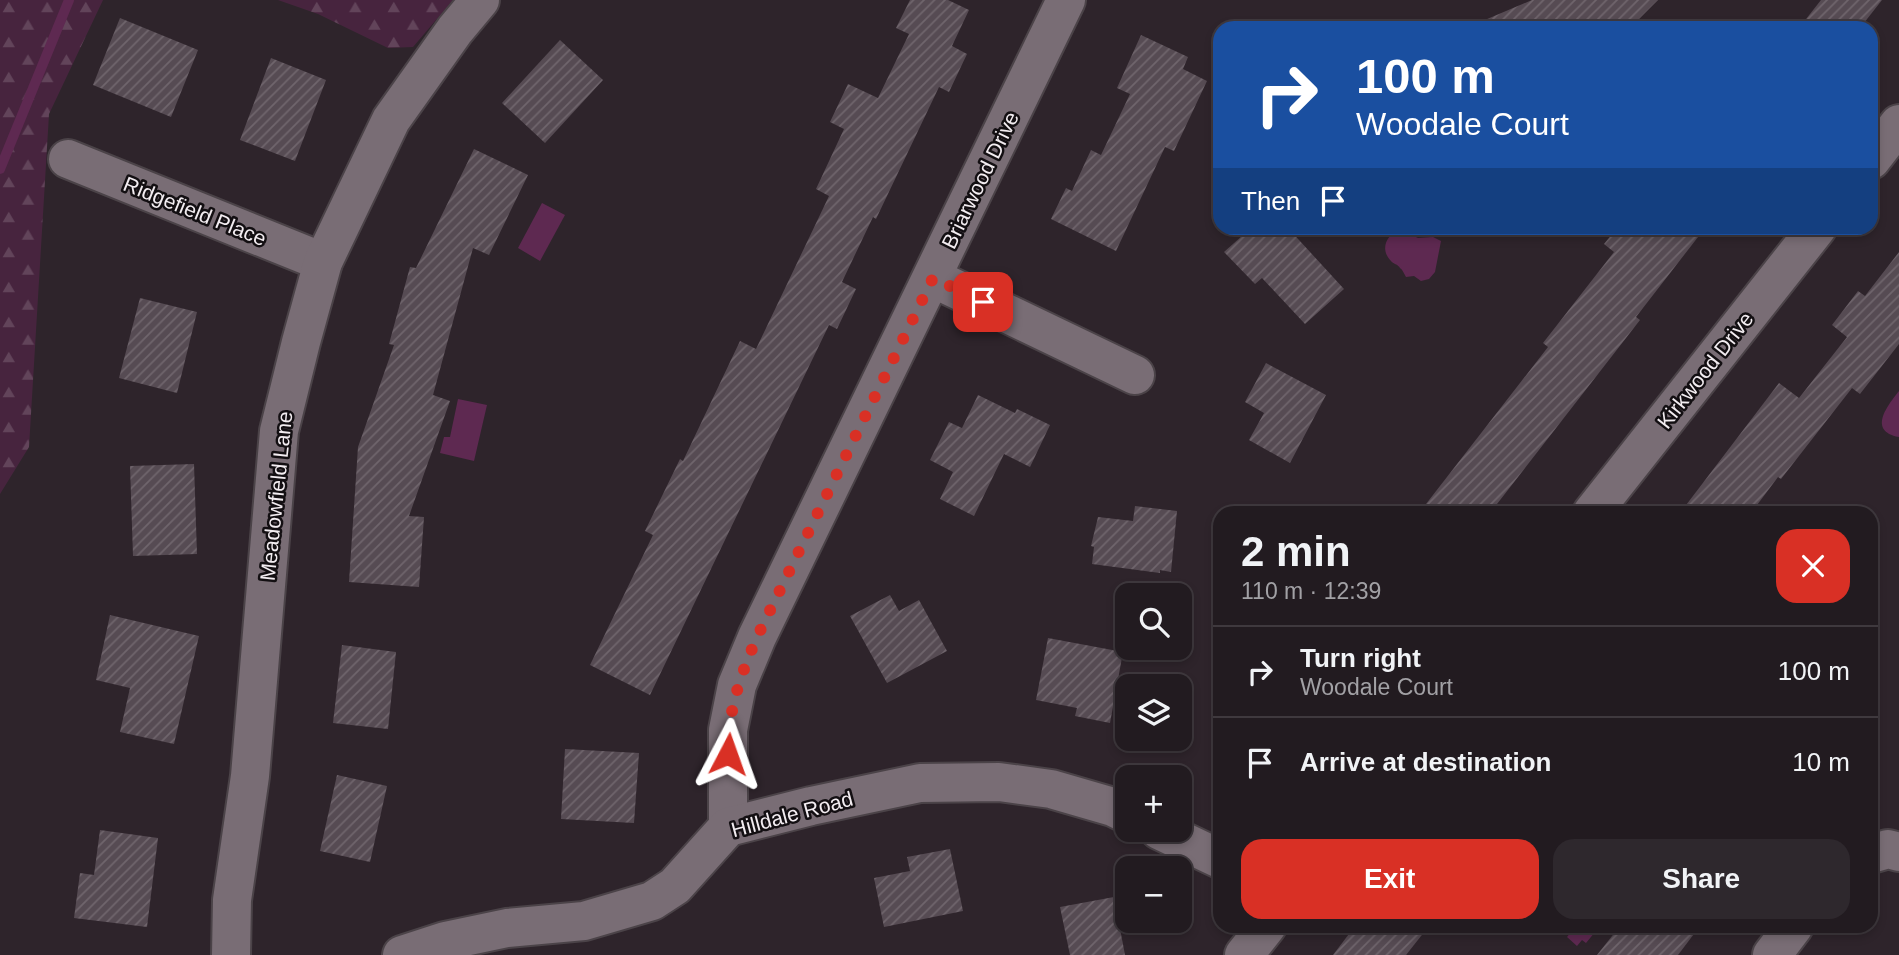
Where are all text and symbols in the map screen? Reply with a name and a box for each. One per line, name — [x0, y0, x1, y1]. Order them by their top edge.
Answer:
icon: right — [1241, 49, 1332, 140]
text: 100 m — [1356, 49, 1495, 103]
text: Woodale Court — [1356, 106, 1569, 142]
street label: Briarwood Drive — [937, 108, 1023, 252]
street label: Ridgefield Place — [120, 172, 270, 250]
icon: arrive — [1314, 182, 1352, 220]
text: Then — [1241, 186, 1300, 216]
pin — [953, 272, 1013, 332]
icon: arrive — [964, 283, 1002, 321]
street label: Kirkwood Drive — [1652, 307, 1758, 433]
street label: Meadowfield Lane — [256, 410, 296, 582]
text: 2 min — [1241, 528, 1351, 575]
button: close — [1776, 529, 1850, 603]
text: 110 m · 12:39 — [1241, 578, 1381, 604]
map controls — [1115, 583, 1192, 933]
button: search — [1115, 583, 1192, 660]
text: Turn right — [1300, 643, 1421, 673]
icon: right — [1241, 653, 1279, 691]
text: 100 m — [1778, 656, 1850, 686]
button: layers — [1115, 674, 1192, 751]
text: Woodale Court — [1300, 674, 1453, 700]
position arrow — [691, 717, 765, 791]
icon: arrive — [1241, 744, 1279, 782]
text: Arrive at destination — [1300, 747, 1551, 777]
text: 10 m — [1792, 747, 1850, 777]
button: + — [1115, 765, 1192, 842]
street label: Hilldale Road — [729, 787, 855, 841]
button: Exit — [1241, 839, 1539, 919]
button: Share — [1553, 839, 1850, 919]
button: − — [1115, 856, 1192, 933]

